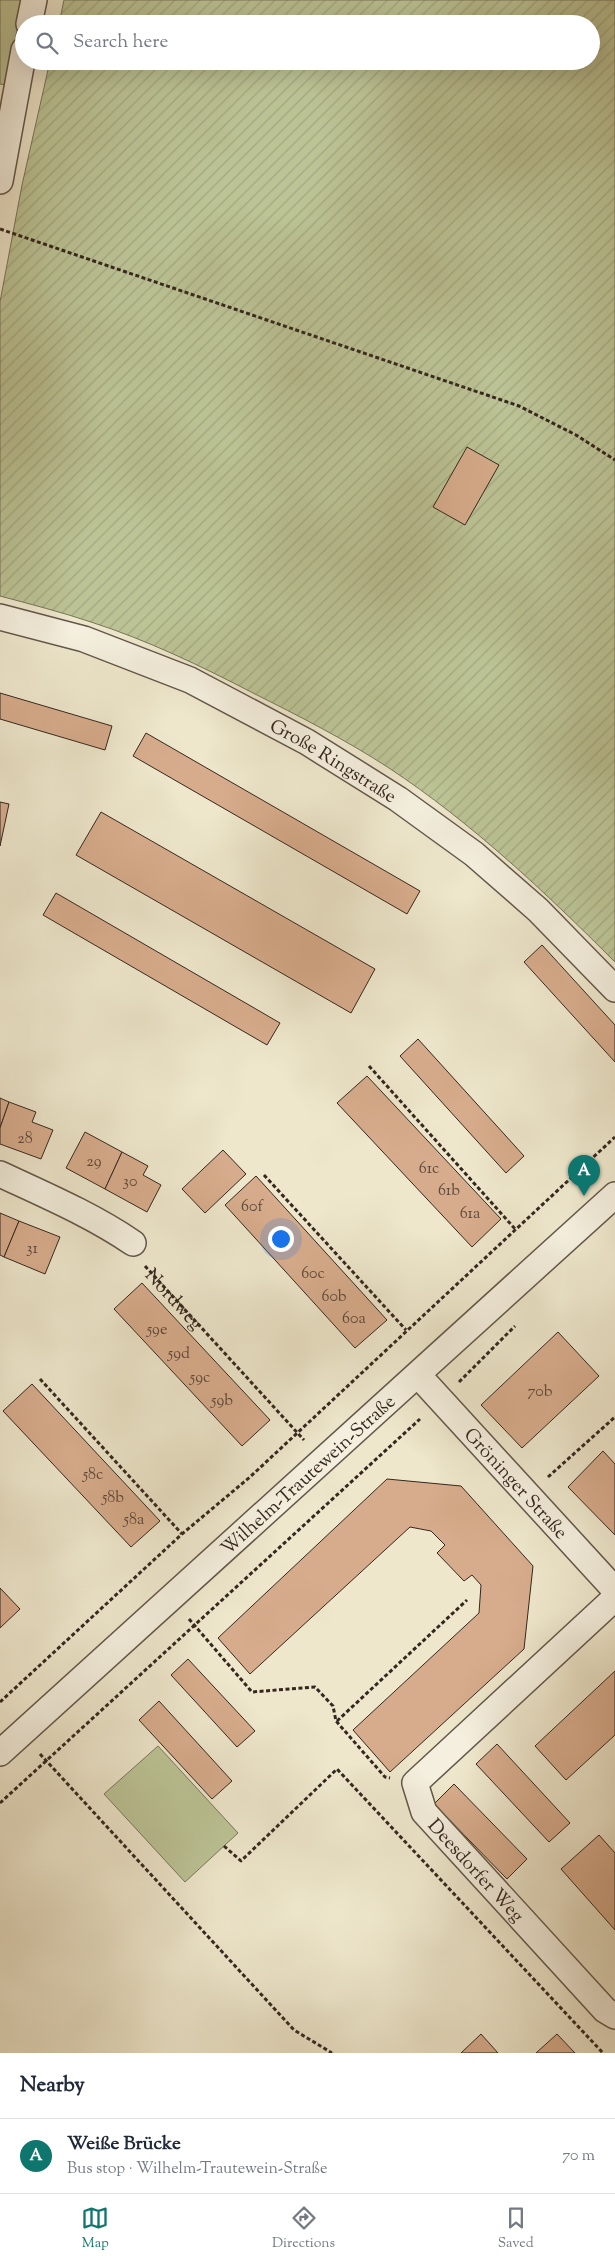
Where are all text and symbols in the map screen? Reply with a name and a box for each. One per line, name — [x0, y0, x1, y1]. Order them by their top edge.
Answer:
search box — [15, 15, 600, 70]
icon: search — [33, 29, 61, 57]
text: Search here — [73, 29, 168, 56]
street label: Große Ringstraße — [264, 714, 401, 811]
house number: 28 — [17, 1128, 33, 1151]
house number: 29 — [86, 1151, 102, 1174]
pin: A — [568, 1155, 600, 1196]
house number: 61c — [419, 1158, 439, 1181]
house number: 30 — [123, 1171, 137, 1194]
house number: 61b — [438, 1180, 460, 1203]
house number: 60f — [241, 1196, 264, 1219]
house number: 61a — [460, 1203, 481, 1226]
your location — [268, 1226, 294, 1252]
house number: 31 — [26, 1238, 39, 1261]
street label: Nordweg — [138, 1263, 208, 1337]
house number: 60c — [301, 1263, 325, 1286]
house number: 60b — [321, 1286, 347, 1309]
house number: 60a — [342, 1308, 367, 1331]
house number: 59e — [146, 1319, 167, 1342]
house number: 59d — [167, 1343, 190, 1366]
house number: 59c — [189, 1367, 210, 1390]
house number: 70b — [528, 1381, 553, 1404]
street label: Wilhelm-Trautewein-Straße — [216, 1389, 402, 1562]
house number: 59b — [210, 1390, 233, 1413]
street label: Gröninger Straße — [457, 1423, 573, 1546]
house number: 58c — [82, 1464, 103, 1487]
house number: 58b — [101, 1487, 124, 1510]
house number: 58a — [123, 1509, 145, 1532]
street label: Deesdorfer Weg — [420, 1814, 529, 1929]
text: Nearby — [20, 2071, 85, 2101]
text: Weiße Brücke — [67, 2131, 181, 2158]
text: A — [30, 2145, 43, 2168]
text: 70 m — [562, 2145, 595, 2168]
text: Bus stop · Wilhelm-Trautewein-Straße — [67, 2158, 328, 2181]
tab: Map — [81, 2204, 109, 2254]
tab: Directions — [272, 2204, 335, 2254]
tab: Saved — [498, 2204, 534, 2254]

